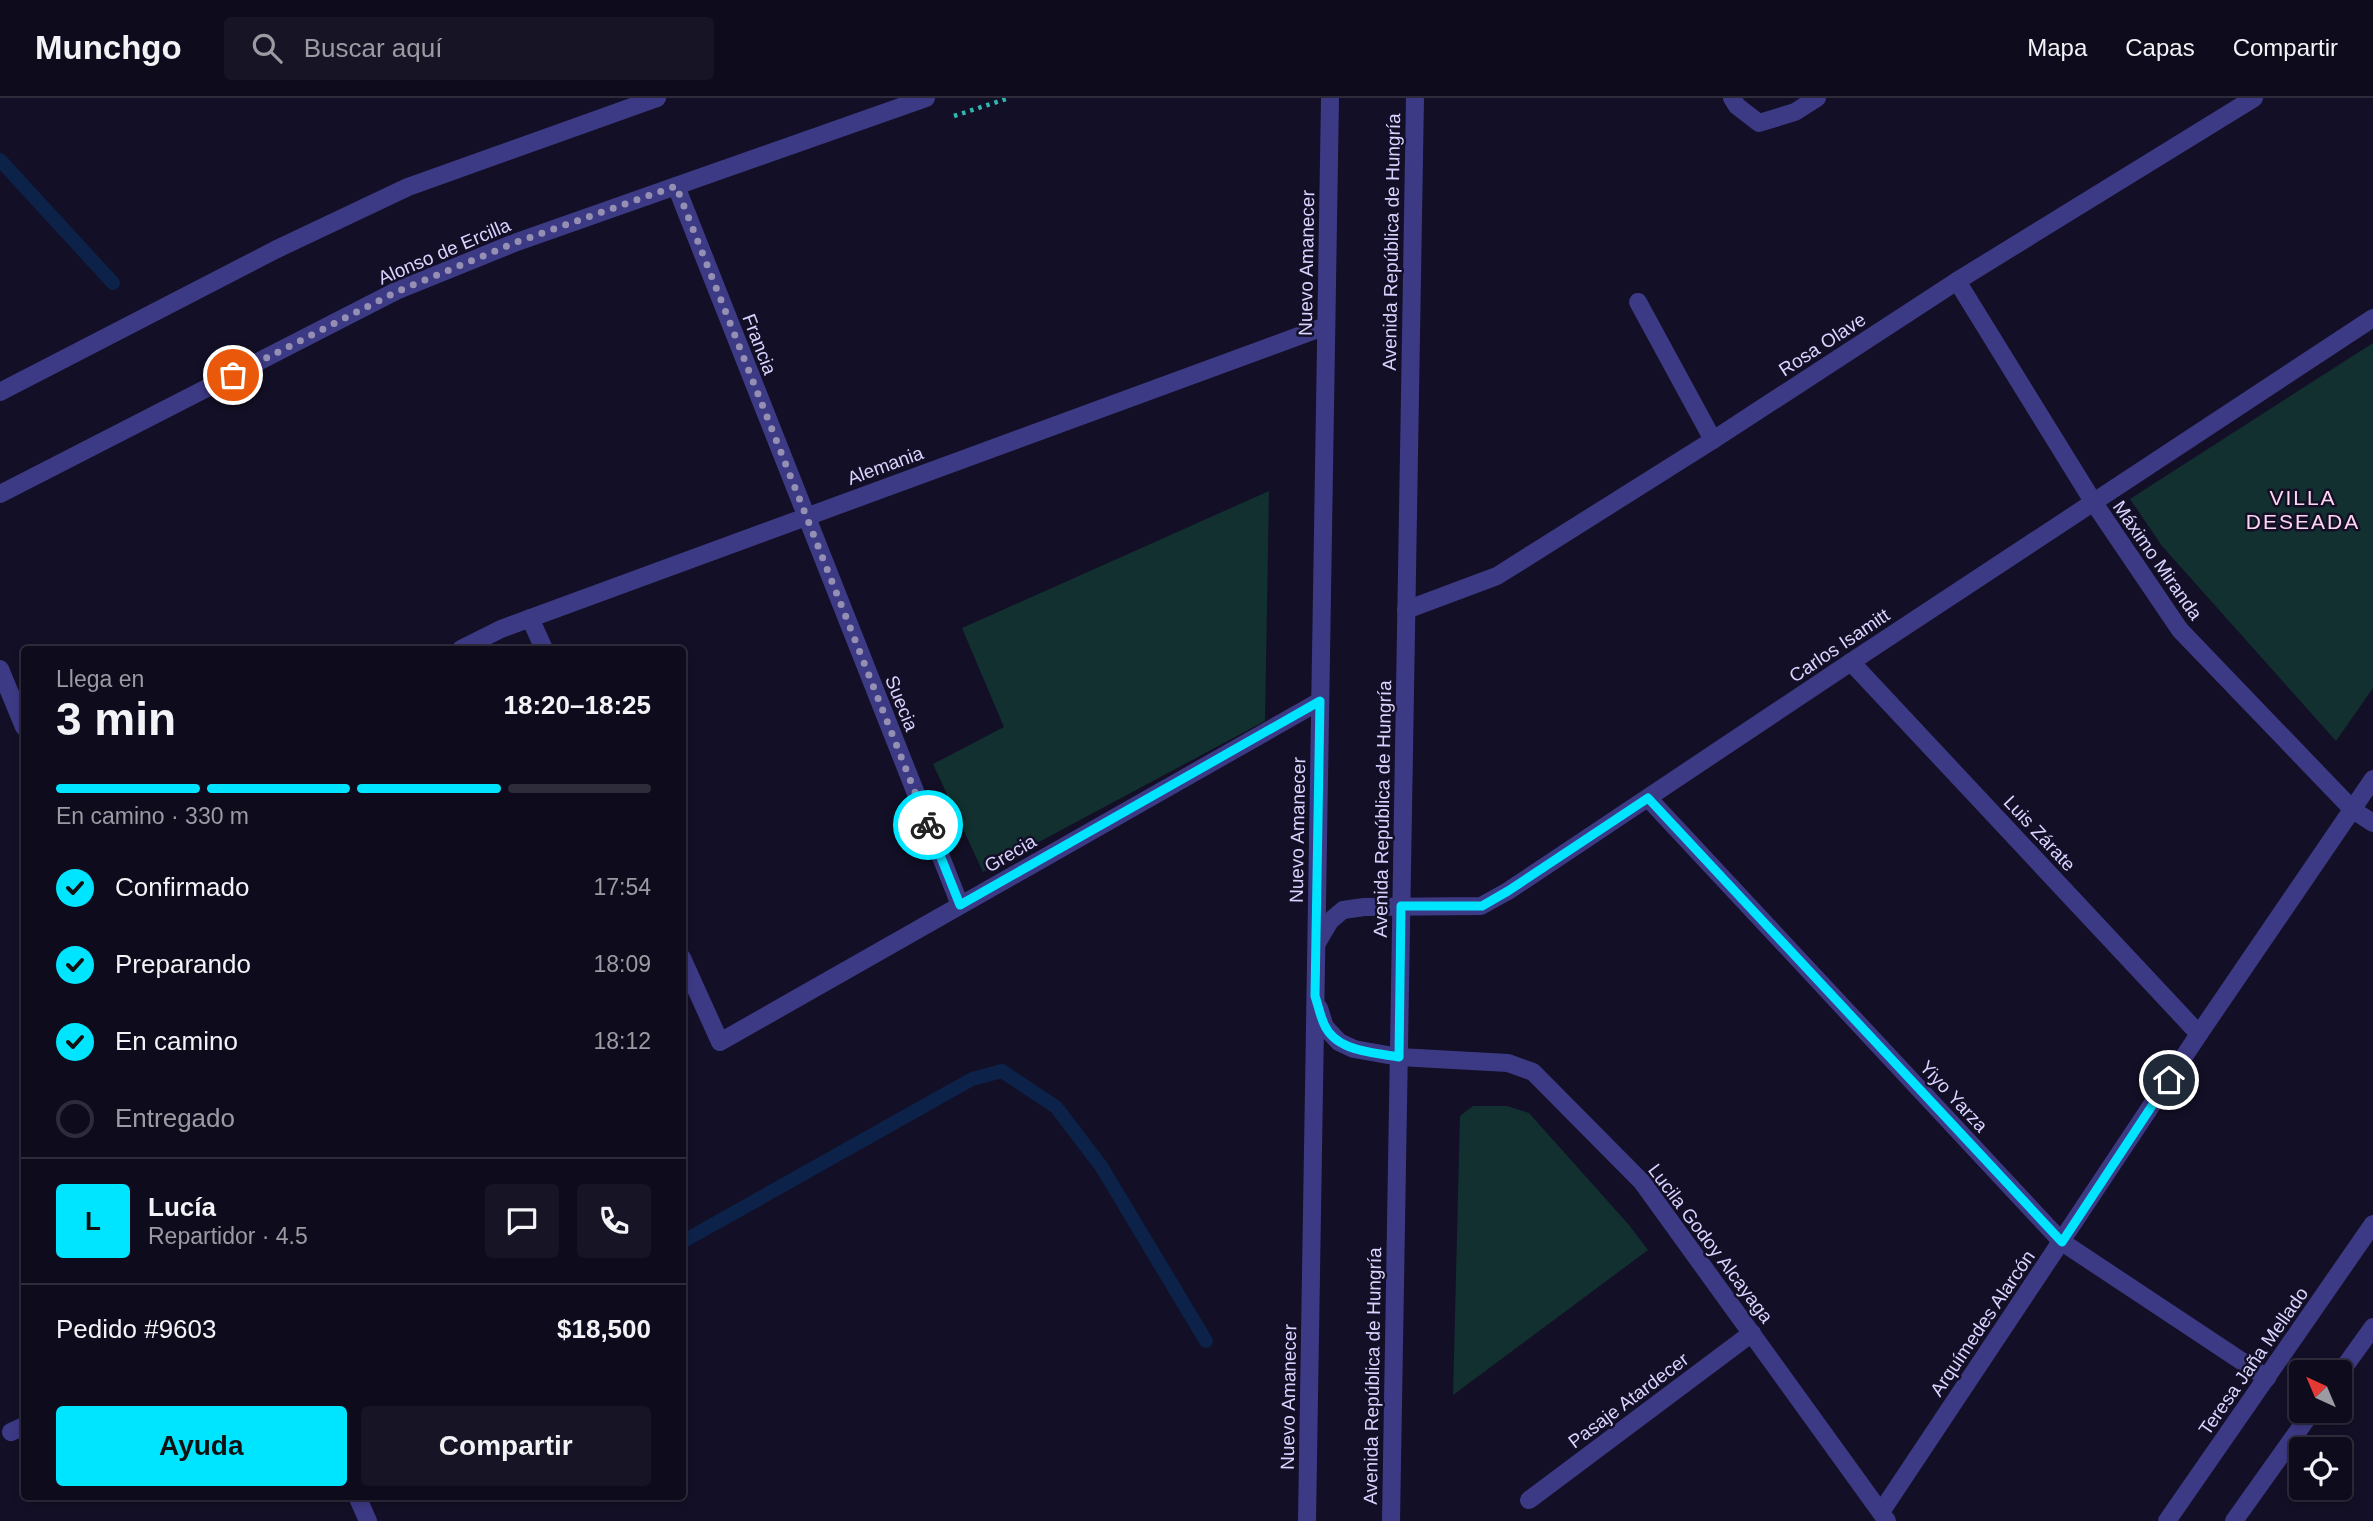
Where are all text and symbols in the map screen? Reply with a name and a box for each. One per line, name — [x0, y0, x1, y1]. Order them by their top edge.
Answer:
search box — [224, 17, 714, 80]
text: Munchgo — [35, 29, 182, 66]
icon: search — [248, 29, 286, 67]
text: Buscar aquí — [304, 33, 442, 63]
text: Mapa — [2027, 34, 2087, 61]
text: Capas — [2125, 34, 2195, 61]
text: Compartir — [2233, 34, 2338, 61]
street label: Avenida República de Hungría — [1379, 113, 1404, 371]
street label: Nuevo Amanecer — [1295, 189, 1318, 336]
street label: Alonso de Ercilla — [375, 214, 514, 289]
street label: Rosa Olave — [1775, 309, 1870, 380]
street label: Francia — [738, 311, 781, 378]
pin — [203, 345, 263, 405]
icon: bag — [214, 356, 252, 394]
street label: Alemania — [844, 442, 926, 489]
district label: VILLA DESEADA — [2246, 486, 2360, 533]
street label: Máximo Miranda — [2109, 497, 2207, 624]
street label: Carlos Isamitt — [1785, 604, 1894, 687]
text: Llega en — [56, 666, 144, 692]
street label: Suecia — [881, 672, 922, 734]
street label: Avenida República de Hungría — [1370, 680, 1395, 938]
text: 18:20–18:25 — [504, 690, 651, 720]
text: 3 min — [56, 693, 176, 745]
street label: Nuevo Amanecer — [1286, 756, 1309, 903]
courier — [893, 790, 963, 860]
street label: Luis Zárate — [2000, 791, 2080, 875]
text: En camino · 330 m — [56, 803, 249, 829]
icon: bike — [909, 806, 947, 844]
street label: Grecia — [981, 830, 1040, 877]
icon: check — [56, 869, 94, 907]
text: Confirmado — [115, 872, 249, 902]
text: 17:54 — [593, 874, 651, 900]
icon: check — [56, 946, 94, 984]
text: Preparando — [115, 949, 251, 979]
text: 18:09 — [593, 951, 651, 977]
icon: check — [56, 1023, 94, 1061]
text: En camino — [115, 1026, 238, 1056]
text: 18:12 — [593, 1028, 651, 1054]
pin — [2139, 1050, 2199, 1110]
street label: Yiyo Yarza — [1915, 1056, 1992, 1137]
icon: home — [2150, 1061, 2188, 1099]
text: Entregado — [115, 1103, 235, 1133]
street label: Lucila Godoy Alcayaga — [1644, 1160, 1777, 1327]
button: chat — [485, 1184, 559, 1258]
button: phone — [577, 1184, 651, 1258]
text: Lucía — [148, 1192, 216, 1222]
text: L — [85, 1206, 101, 1236]
text: Repartidor · 4.5 — [148, 1223, 308, 1249]
street label: Arquímedes Alarcón — [1926, 1246, 2039, 1400]
street label: Avenida República de Hungría — [1360, 1247, 1385, 1505]
street label: Teresa Jaña Mellado — [2195, 1283, 2312, 1439]
text: Pedido #9603 — [56, 1314, 216, 1344]
text: $18,500 — [557, 1314, 651, 1344]
street label: Nuevo Amanecer — [1277, 1323, 1300, 1470]
street label: Pasaje Atardecer — [1564, 1348, 1693, 1452]
north arrow — [2289, 1360, 2352, 1423]
map controls — [2289, 1360, 2352, 1500]
button: Ayuda — [56, 1406, 347, 1486]
button: Compartir — [361, 1406, 651, 1486]
button: locate — [2289, 1437, 2352, 1500]

